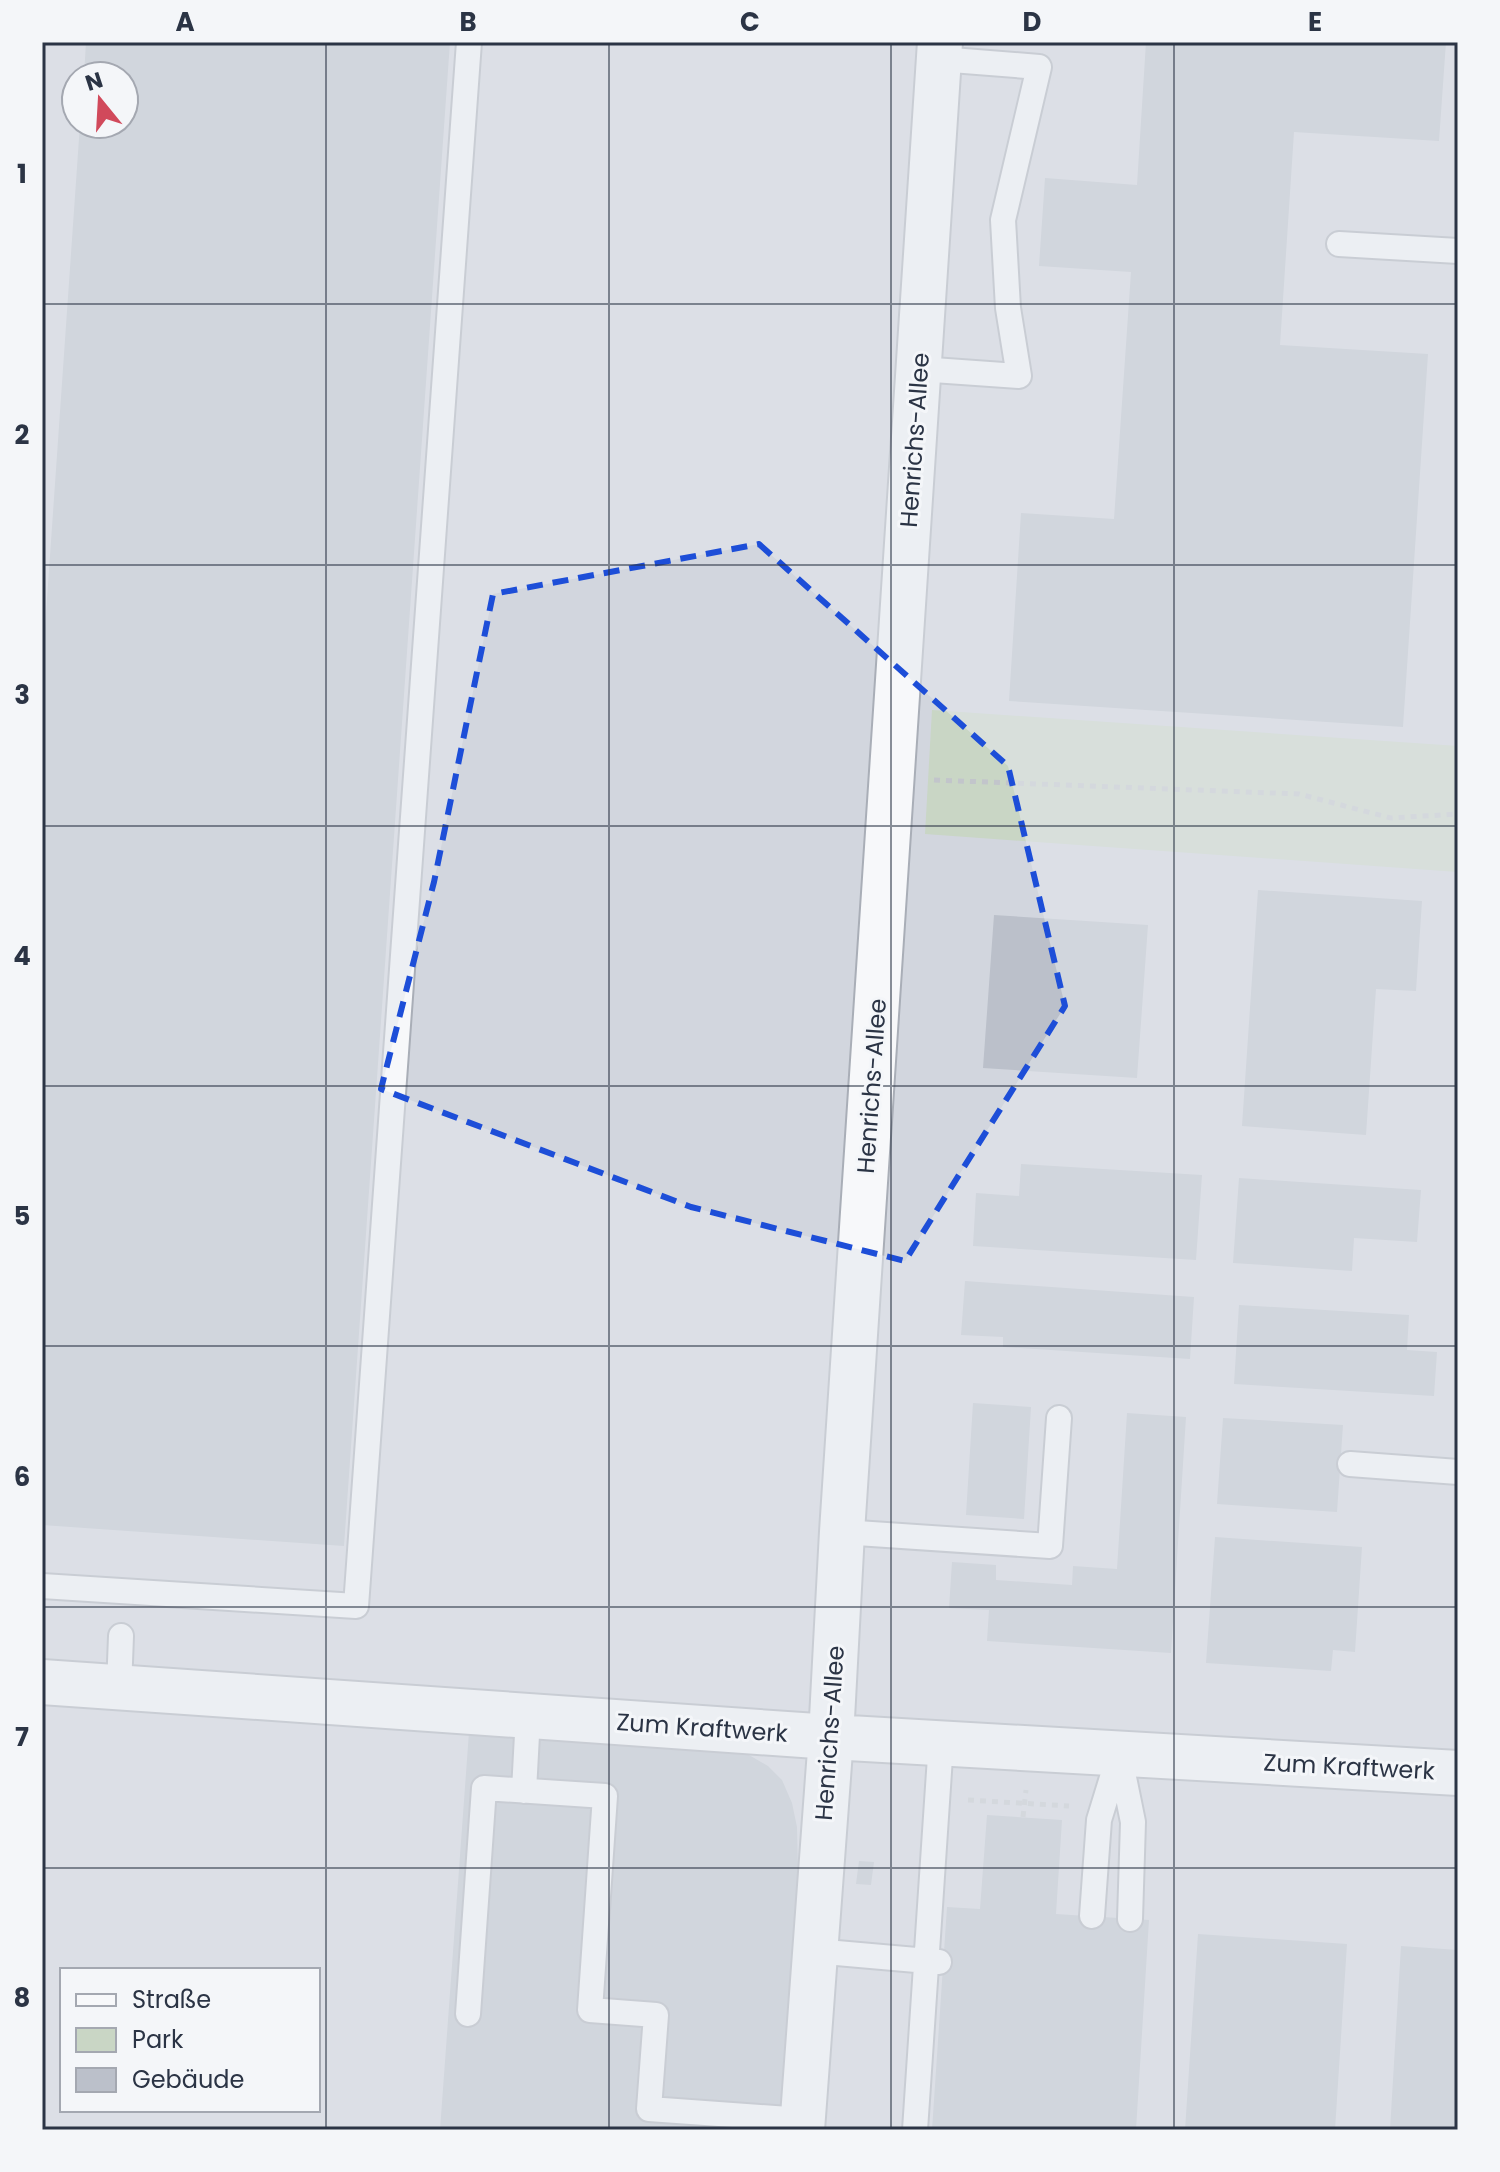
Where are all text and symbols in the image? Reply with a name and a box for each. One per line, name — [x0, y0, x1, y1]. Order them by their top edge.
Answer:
text: A — [175, 4, 195, 40]
text: B — [459, 4, 477, 40]
text: C — [740, 4, 760, 40]
text: D — [1023, 4, 1042, 40]
text: E — [1308, 4, 1322, 40]
north arrow — [60, 60, 140, 140]
text: N — [81, 64, 107, 99]
text: 1 — [17, 156, 27, 192]
street label: Henrichs-Allee — [892, 351, 937, 528]
text: 2 — [15, 417, 30, 453]
text: 3 — [14, 677, 30, 713]
text: 4 — [13, 938, 31, 974]
street label: Henrichs-Allee — [849, 997, 894, 1174]
text: 5 — [14, 1198, 30, 1234]
text: 6 — [14, 1459, 30, 1495]
street label: Henrichs-Allee — [807, 1644, 852, 1821]
street label: Zum Kraftwerk — [615, 1705, 789, 1750]
text: 7 — [15, 1719, 29, 1755]
street label: Zum Kraftwerk — [1263, 1746, 1436, 1788]
legend — [60, 1968, 320, 2112]
text: 8 — [14, 1980, 30, 2016]
text: Straße — [132, 1983, 211, 2016]
text: Park — [132, 2023, 184, 2056]
text: Gebäude — [132, 2063, 244, 2096]

